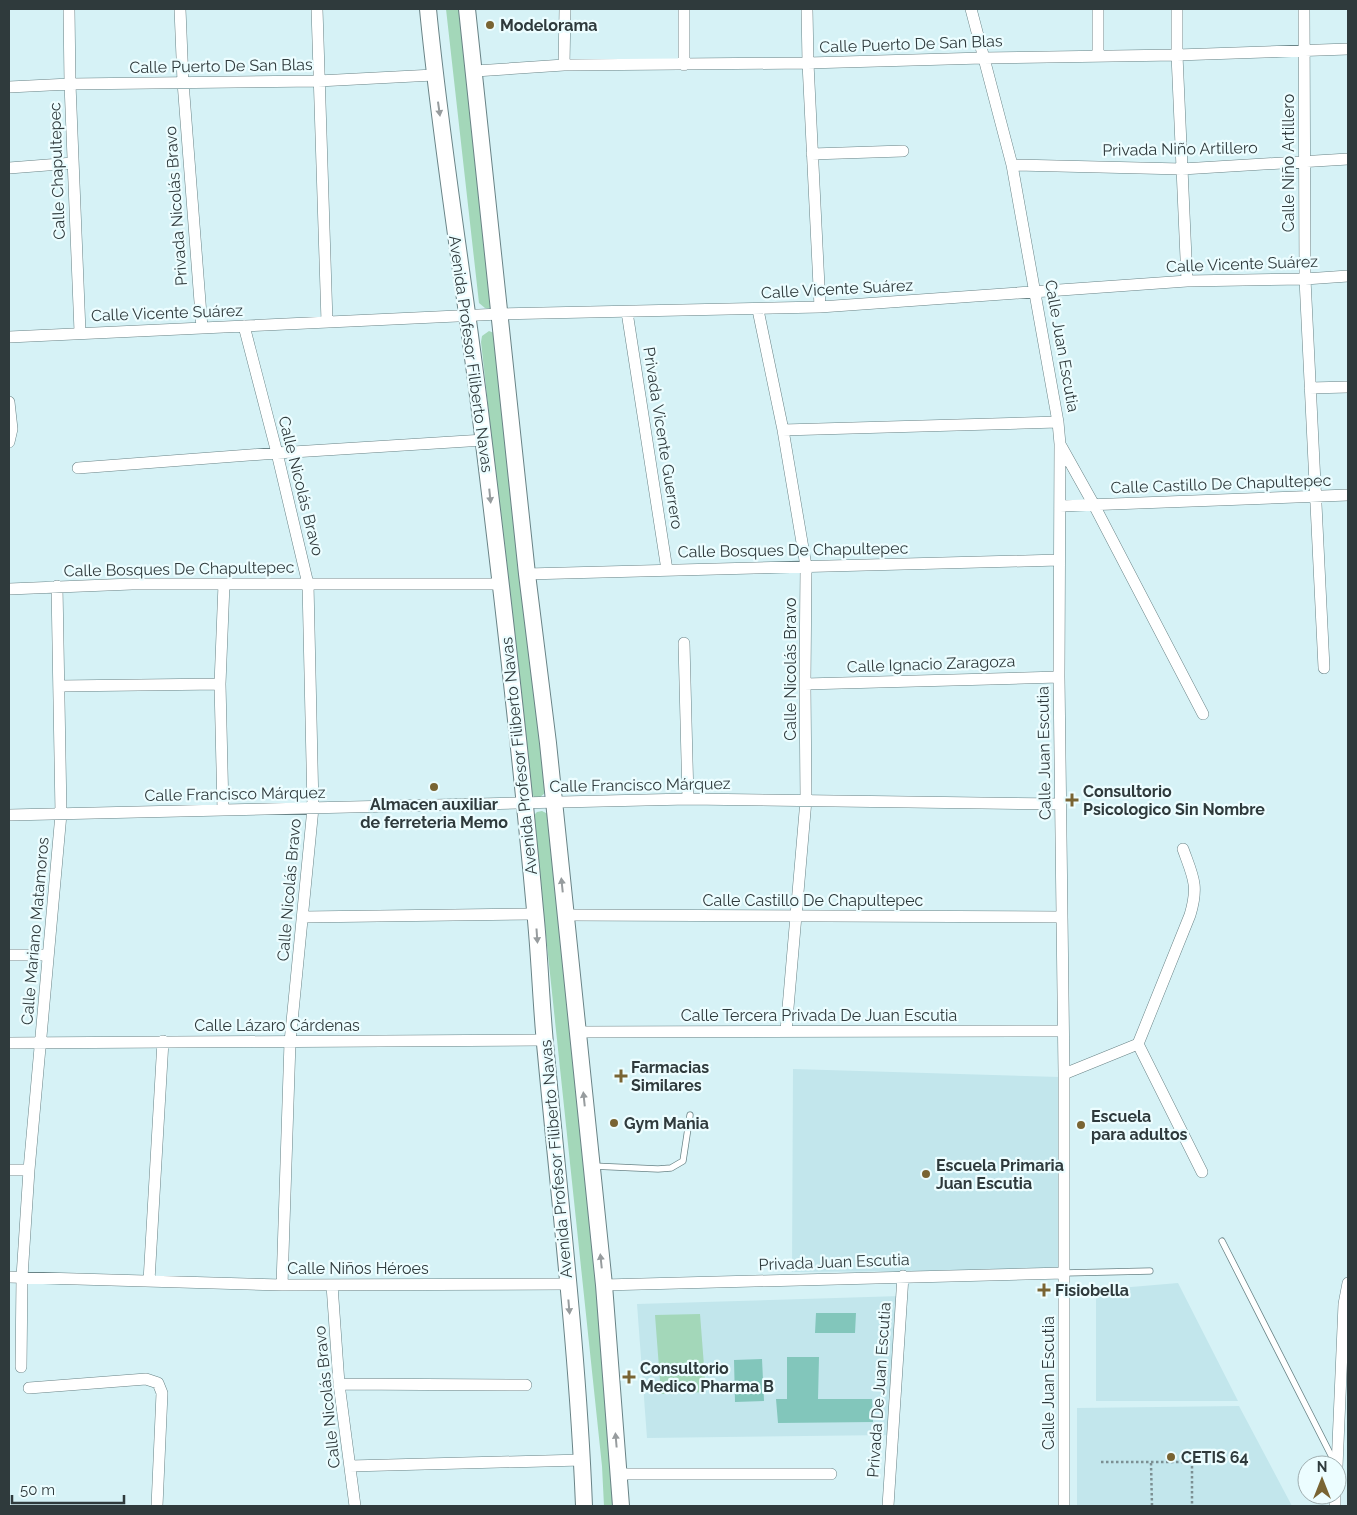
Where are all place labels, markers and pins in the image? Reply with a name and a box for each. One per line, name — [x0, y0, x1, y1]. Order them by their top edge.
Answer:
place label: Modelorama — [500, 16, 597, 35]
marker: Modelorama — [484, 19, 496, 31]
marker: Almacen auxiliar de ferreteria Memo — [428, 781, 440, 793]
place label: Consultorio Psicologico Sin Nombre — [1083, 782, 1265, 819]
marker: Consultorio Psicologico Sin Nombre — [1065, 793, 1079, 807]
place label: Almacen auxiliar de ferreteria Memo — [360, 795, 508, 832]
place label: Farmacias Similares — [631, 1058, 709, 1095]
marker: Farmacias Similares — [615, 1070, 627, 1082]
place label: Escuela para adultos — [1091, 1107, 1188, 1144]
place label: Gym Mania — [624, 1114, 709, 1133]
marker: Gym Mania — [608, 1117, 620, 1129]
marker: Escuela para adultos — [1075, 1119, 1087, 1131]
place label: Escuela Primaria Juan Escutia — [936, 1156, 1064, 1193]
marker: Escuela Primaria Juan Escutia — [920, 1168, 932, 1180]
place label: Fisiobella — [1055, 1281, 1129, 1300]
marker: Fisiobella — [1037, 1283, 1051, 1297]
place label: Consultorio Medico Pharma B — [640, 1359, 774, 1396]
marker: Consultorio Medico Pharma B — [622, 1370, 636, 1384]
place label: CETIS 64 — [1181, 1448, 1249, 1467]
marker: CETIS 64 — [1165, 1451, 1177, 1463]

